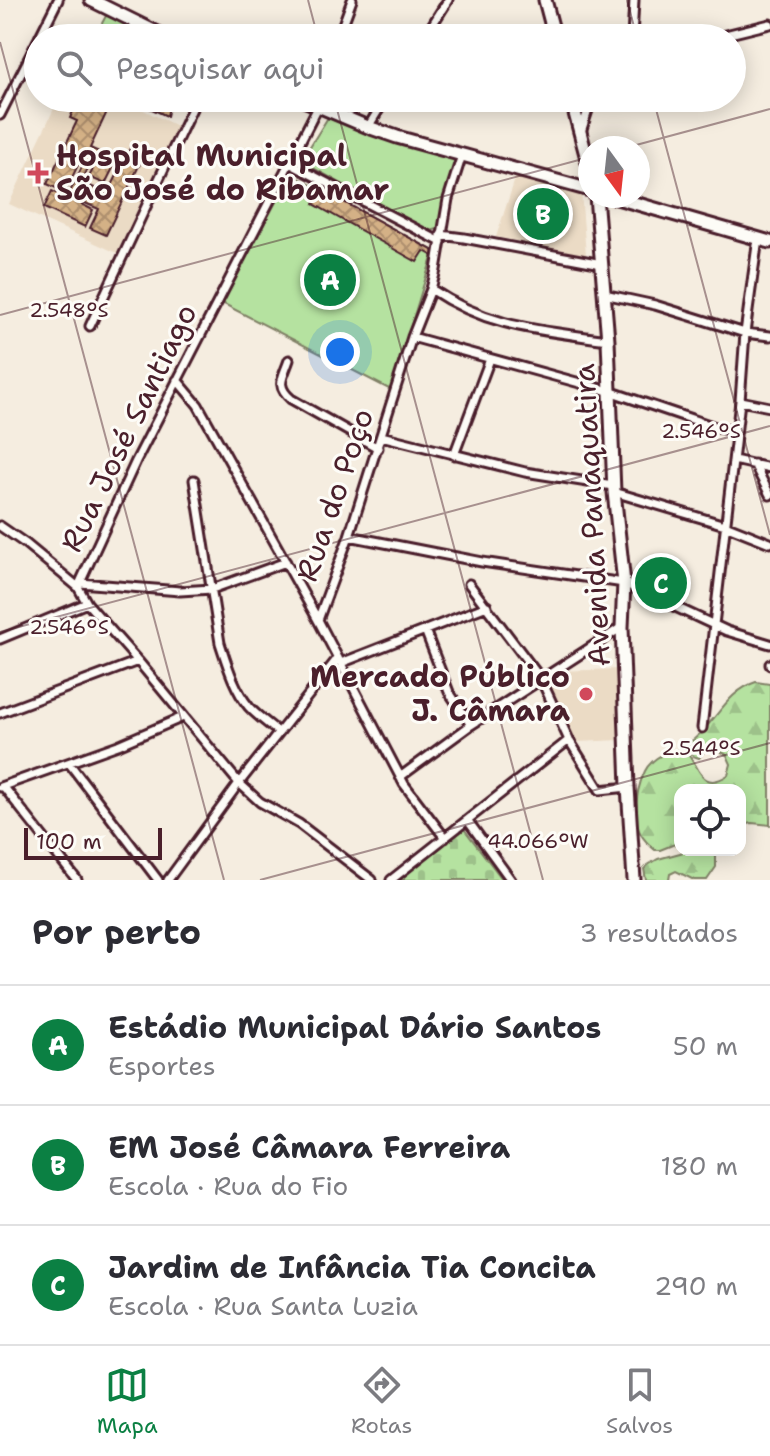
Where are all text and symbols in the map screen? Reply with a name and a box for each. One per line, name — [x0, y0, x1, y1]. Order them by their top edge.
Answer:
search box — [24, 24, 746, 112]
icon: search — [52, 46, 96, 90]
text: Pesquisar aqui — [116, 48, 325, 89]
place label: Hospital Municipal São José do Ribamar — [56, 135, 389, 210]
north arrow — [578, 136, 650, 208]
marker: Hospital Municipal São José do Ribamar — [27, 162, 49, 184]
pin: B — [517, 184, 569, 244]
pin: A — [304, 250, 356, 310]
text: 2.548°S — [29, 297, 109, 323]
street label: Rua José Santiago — [51, 297, 206, 559]
your location — [320, 332, 360, 372]
street label: Avenida Panaquatira — [563, 362, 620, 668]
street label: Rua do Poço — [286, 403, 383, 587]
text: 2.546°S — [661, 418, 741, 444]
pin: C — [635, 553, 687, 613]
text: 2.546°S — [29, 614, 109, 640]
place label: Mercado Público J. Câmara — [310, 656, 571, 731]
marker: Mercado Público J. Câmara — [577, 685, 595, 703]
text: 2.544°S — [661, 735, 741, 761]
map controls — [674, 784, 746, 856]
button: locate — [674, 784, 746, 856]
scale bar — [24, 824, 162, 860]
text: 100 m — [36, 827, 102, 856]
text: 44.066°W — [487, 828, 589, 854]
text: Por perto — [32, 909, 201, 955]
text: 3 resultados — [579, 915, 738, 950]
text: Estádio Municipal Dário Santos — [108, 1007, 601, 1048]
text: A — [48, 1028, 68, 1063]
text: 50 m — [673, 1028, 738, 1063]
text: Esportes — [108, 1048, 216, 1083]
text: EM José Câmara Ferreira — [108, 1127, 510, 1168]
text: B — [50, 1148, 66, 1183]
text: 180 m — [660, 1148, 738, 1183]
text: Escola · Rua do Fio — [108, 1168, 348, 1203]
text: Jardim de Infância Tia Concita — [108, 1247, 596, 1288]
text: C — [50, 1268, 66, 1303]
text: 290 m — [654, 1268, 738, 1303]
text: Escola · Rua Santa Luzia — [108, 1288, 418, 1323]
tab: Mapa — [97, 1363, 158, 1440]
tab: Rotas — [351, 1363, 412, 1440]
tab: Salvos — [606, 1363, 673, 1440]

